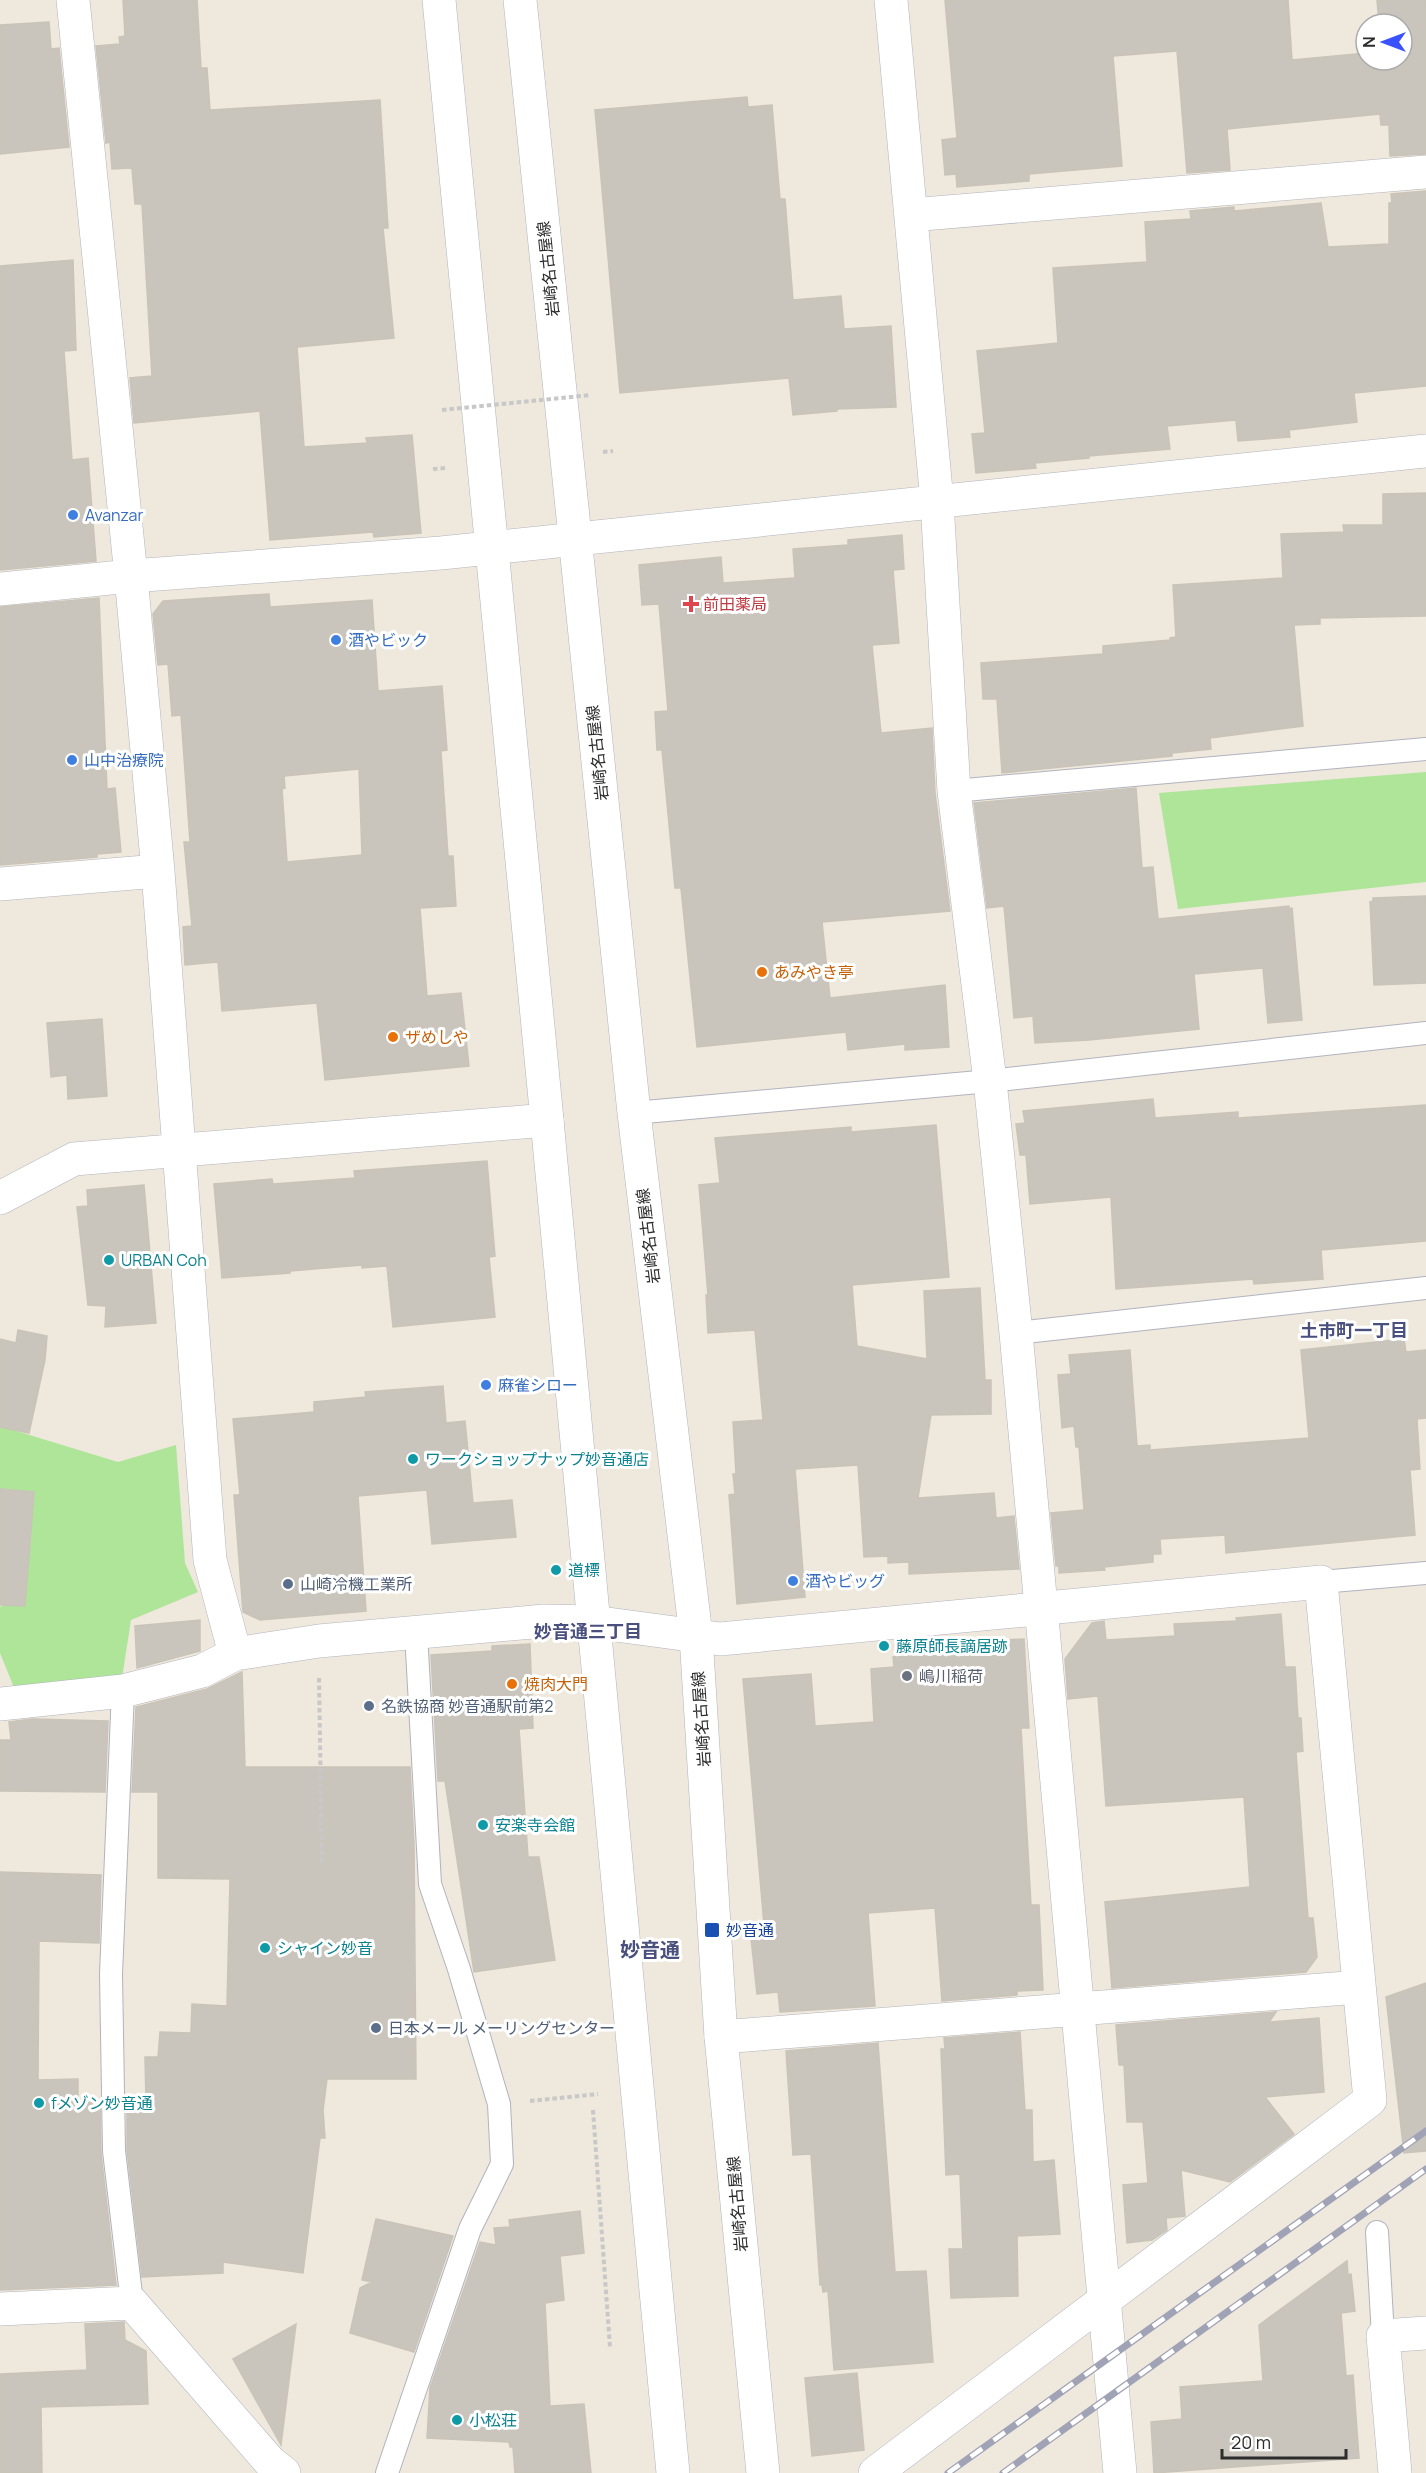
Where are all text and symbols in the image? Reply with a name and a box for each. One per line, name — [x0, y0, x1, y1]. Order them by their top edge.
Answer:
north arrow — [1354, 12, 1414, 72]
text: N — [1358, 36, 1380, 48]
street label: 岩崎名古屋線 — [532, 220, 564, 318]
place label: Avanzar — [85, 504, 143, 526]
marker: Avanzar — [66, 508, 80, 522]
place label: 前田薬局 — [703, 593, 767, 615]
marker: 前田薬局 — [684, 597, 698, 611]
place label: 酒やビック — [348, 629, 428, 651]
marker: 酒やビック — [329, 633, 343, 647]
street label: 岩崎名古屋線 — [581, 704, 613, 802]
place label: 山中治療院 — [84, 749, 164, 771]
marker: 山中治療院 — [65, 753, 79, 767]
place label: あみやき亭 — [774, 961, 854, 983]
marker: あみやき亭 — [755, 965, 769, 979]
place label: ザめしや — [405, 1026, 469, 1048]
marker: ザめしや — [386, 1030, 400, 1044]
street label: 岩崎名古屋線 — [631, 1187, 665, 1285]
place label: URBAN Coh — [121, 1249, 207, 1271]
marker: URBAN Coh — [102, 1253, 116, 1267]
district label: 土市町一丁目 — [1300, 1318, 1408, 1342]
place label: 麻雀シロー — [498, 1374, 578, 1396]
marker: 麻雀シロー — [479, 1378, 493, 1392]
place label: ワークショップナップ妙音通店 — [425, 1448, 649, 1470]
marker: ワークショップナップ妙音通店 — [406, 1452, 420, 1466]
place label: 道標 — [568, 1559, 600, 1581]
marker: 道標 — [549, 1563, 563, 1577]
place label: 酒やビッグ — [805, 1570, 885, 1592]
place label: 山崎冷機工業所 — [300, 1573, 412, 1595]
marker: 酒やビッグ — [786, 1574, 800, 1588]
marker: 山崎冷機工業所 — [281, 1577, 295, 1591]
district label: 妙音通三丁目 — [534, 1619, 642, 1643]
place label: 藤原師長謫居跡 — [896, 1635, 1008, 1657]
marker: 藤原師長謫居跡 — [877, 1639, 891, 1653]
place label: 嶋川稲荷 — [919, 1665, 983, 1687]
marker: 嶋川稲荷 — [900, 1669, 914, 1683]
street label: 岩崎名古屋線 — [687, 1670, 715, 1768]
place label: 焼肉大門 — [524, 1673, 588, 1695]
marker: 焼肉大門 — [505, 1677, 519, 1691]
place label: 名鉄協商 妙音通駅前第2 — [381, 1695, 553, 1717]
marker: 名鉄協商 妙音通駅前第2 — [362, 1699, 376, 1713]
place label: 安楽寺会館 — [495, 1814, 575, 1836]
marker: 安楽寺会館 — [476, 1818, 490, 1832]
place label: 妙音通 — [726, 1919, 774, 1941]
marker: 妙音通 — [703, 1921, 721, 1939]
district label: 妙音通 — [620, 1936, 680, 1963]
place label: シャイン妙音 — [277, 1937, 373, 1959]
marker: シャイン妙音 — [258, 1941, 272, 1955]
place label: 日本メール メーリングセンター — [388, 2017, 615, 2039]
marker: 日本メール メーリングセンター — [369, 2021, 383, 2035]
place label: fメゾン妙音通 — [51, 2092, 153, 2114]
marker: fメゾン妙音通 — [32, 2096, 46, 2110]
street label: 岩崎名古屋線 — [722, 2155, 752, 2253]
place label: 小松荘 — [469, 2409, 517, 2431]
marker: 小松荘 — [450, 2413, 464, 2427]
scale bar — [1222, 2422, 1346, 2460]
text: 20 m — [1231, 2430, 1271, 2454]

